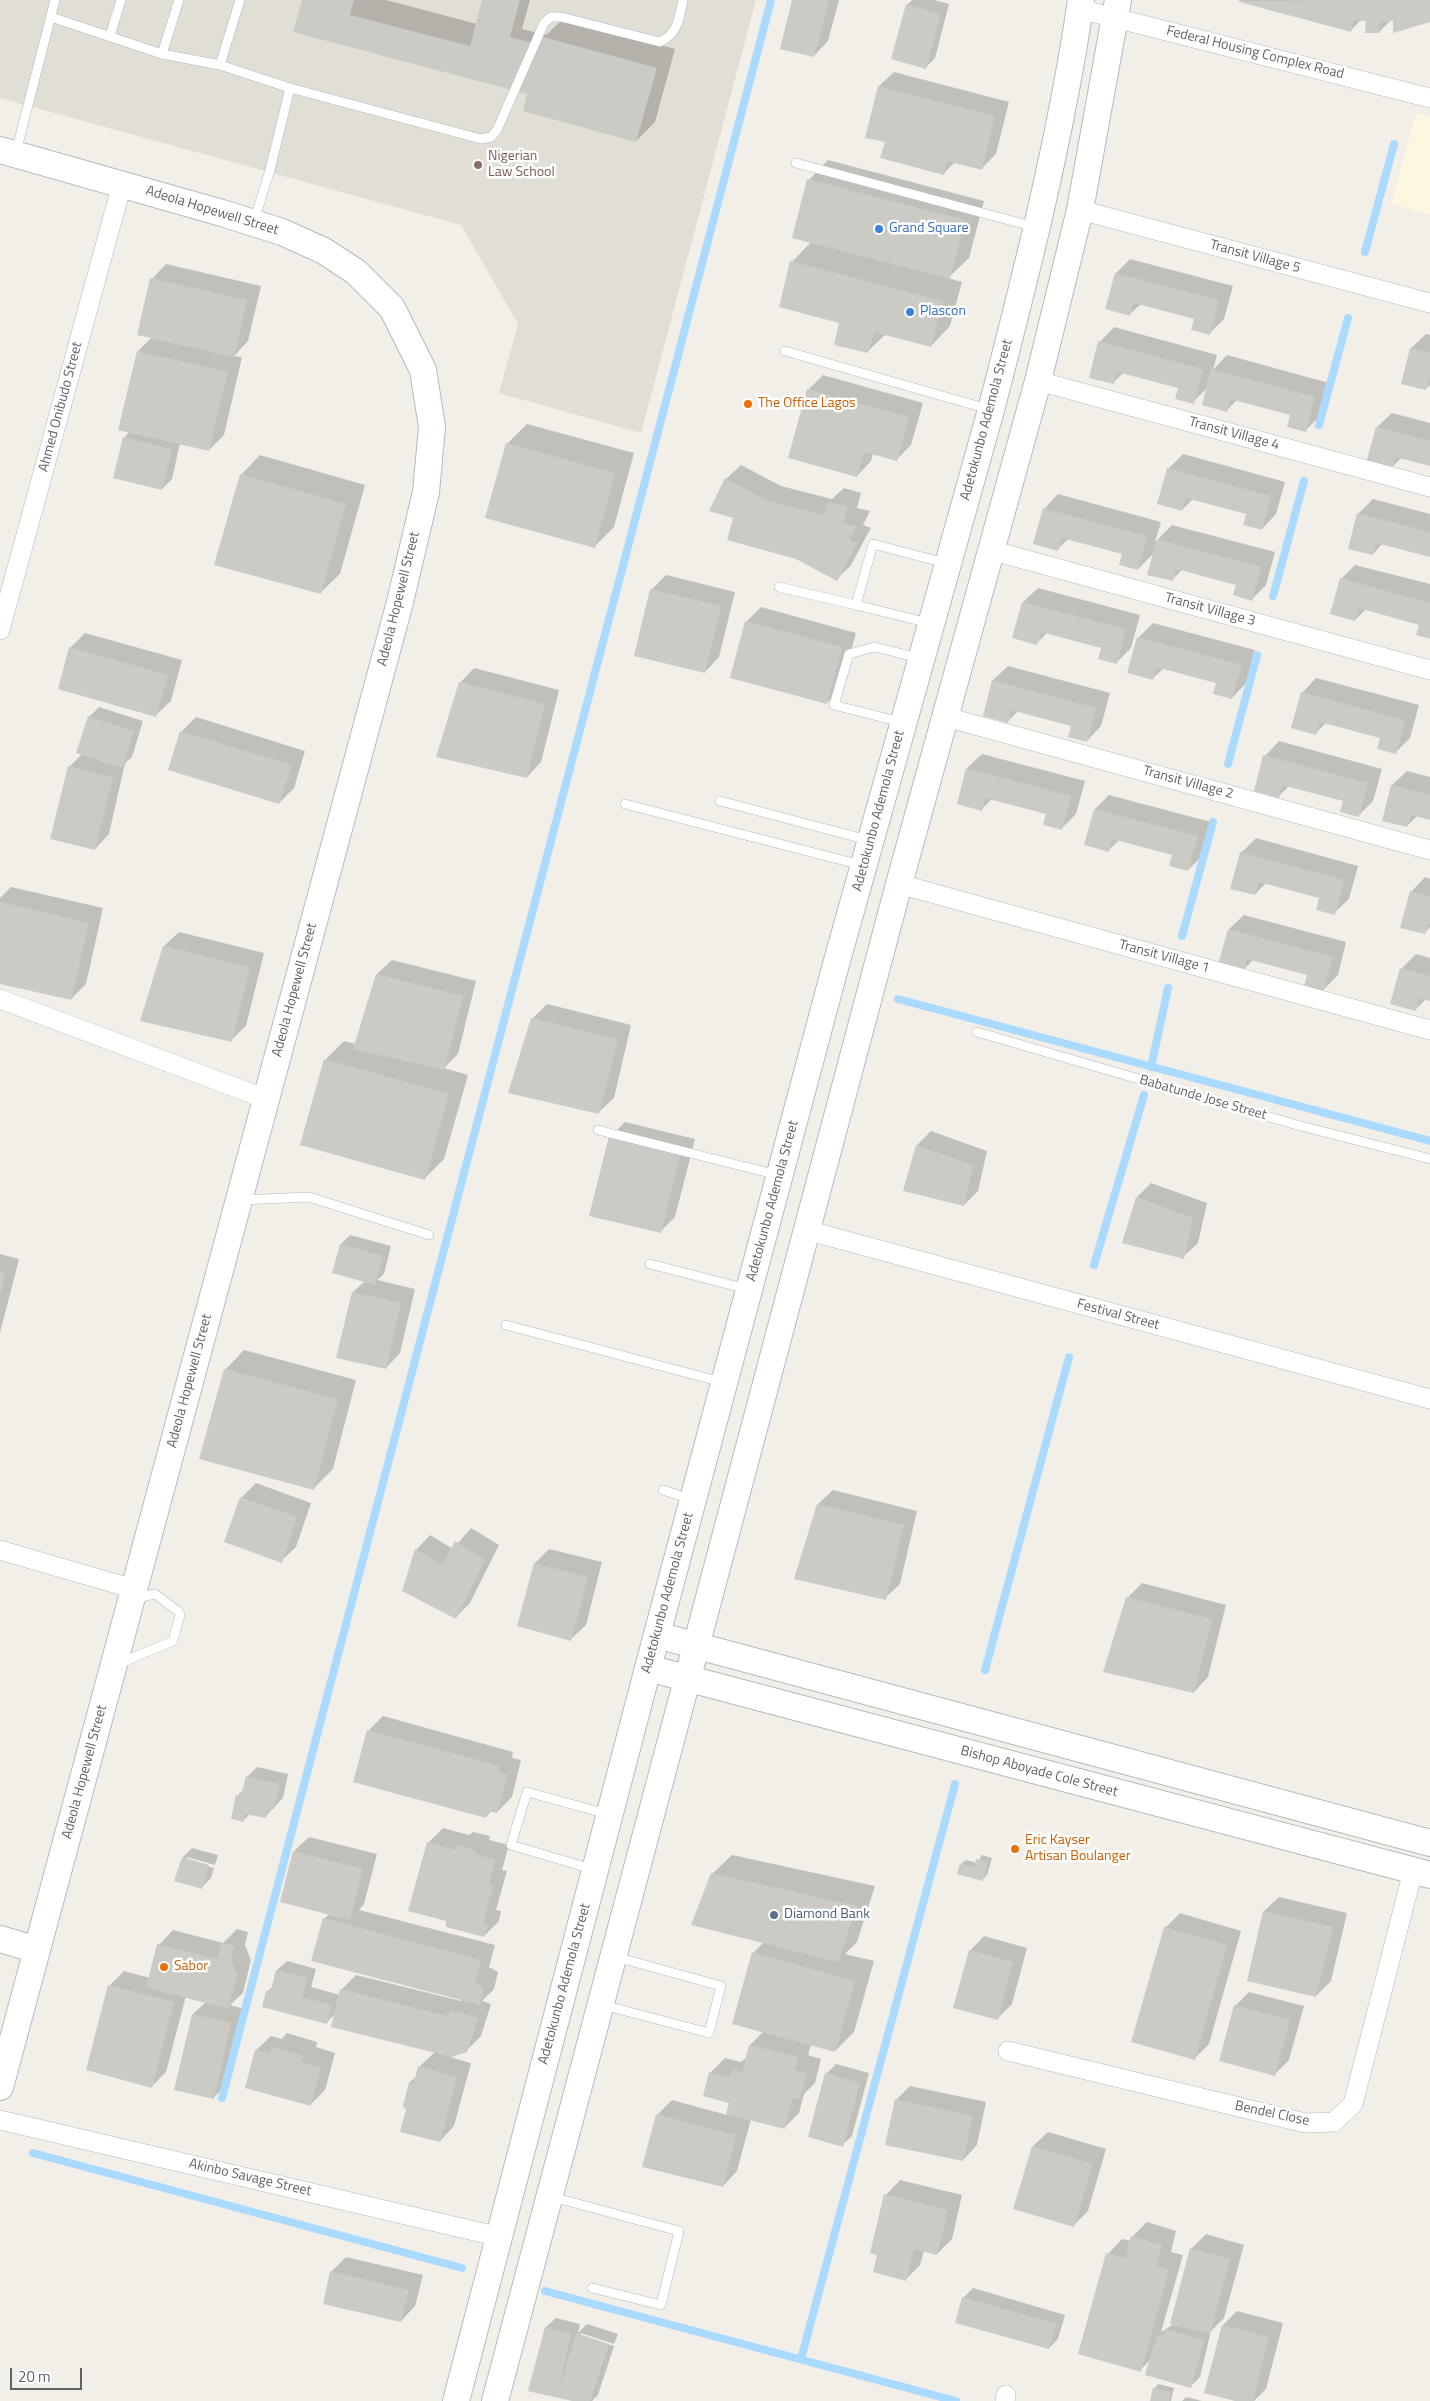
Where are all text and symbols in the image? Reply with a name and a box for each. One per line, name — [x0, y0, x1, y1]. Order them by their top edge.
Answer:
street label: Federal Housing Complex Road — [1165, 23, 1345, 83]
place label: Nigerian Law School — [488, 149, 555, 182]
marker: Nigerian Law School — [472, 159, 484, 171]
street label: Adeola Hopewell Street — [144, 183, 280, 239]
place label: Grand Square — [889, 221, 969, 237]
marker: Grand Square — [873, 223, 885, 235]
street label: Transit Village 5 — [1208, 237, 1302, 277]
place label: Plascon — [920, 304, 966, 320]
marker: Plascon — [904, 306, 916, 318]
street label: Adetokunbo Ademola Street — [957, 338, 1017, 502]
street label: Ahmed Onibudo Street — [36, 340, 86, 474]
place label: The Office Lagos — [758, 396, 856, 412]
marker: The Office Lagos — [742, 398, 754, 410]
street label: Transit Village 4 — [1187, 414, 1281, 454]
street label: Adeola Hopewell Street — [374, 530, 424, 668]
street label: Transit Village 3 — [1163, 590, 1257, 630]
street label: Adetokunbo Ademola Street — [849, 729, 909, 893]
street label: Transit Village 2 — [1141, 763, 1235, 803]
street label: Adeola Hopewell Street — [269, 921, 321, 1059]
street label: Transit Village 1 — [1117, 937, 1211, 977]
street label: Babatunde Jose Street — [1137, 1072, 1269, 1124]
street label: Adetokunbo Ademola Street — [743, 1119, 803, 1283]
street label: Festival Street — [1075, 1296, 1161, 1334]
street label: Adeola Hopewell Street — [164, 1312, 216, 1450]
street label: Adetokunbo Ademola Street — [638, 1511, 698, 1675]
street label: Adeola Hopewell Street — [59, 1703, 111, 1841]
street label: Bishop Aboyade Cole Street — [959, 1743, 1119, 1801]
place label: Eric Kayser Artisan Boulanger — [1025, 1833, 1131, 1865]
marker: Eric Kayser Artisan Boulanger — [1009, 1843, 1021, 1855]
street label: Adetokunbo Ademola Street — [535, 1902, 595, 2066]
place label: Diamond Bank — [784, 1907, 870, 1923]
marker: Diamond Bank — [768, 1909, 780, 1921]
place label: Sabor — [174, 1959, 208, 1975]
marker: Sabor — [158, 1961, 170, 1973]
street label: Bendel Close — [1233, 2098, 1311, 2130]
street label: Akinbo Savage Street — [187, 2156, 313, 2200]
scale bar — [12, 2358, 85, 2390]
text: 20 m — [18, 2365, 51, 2388]

